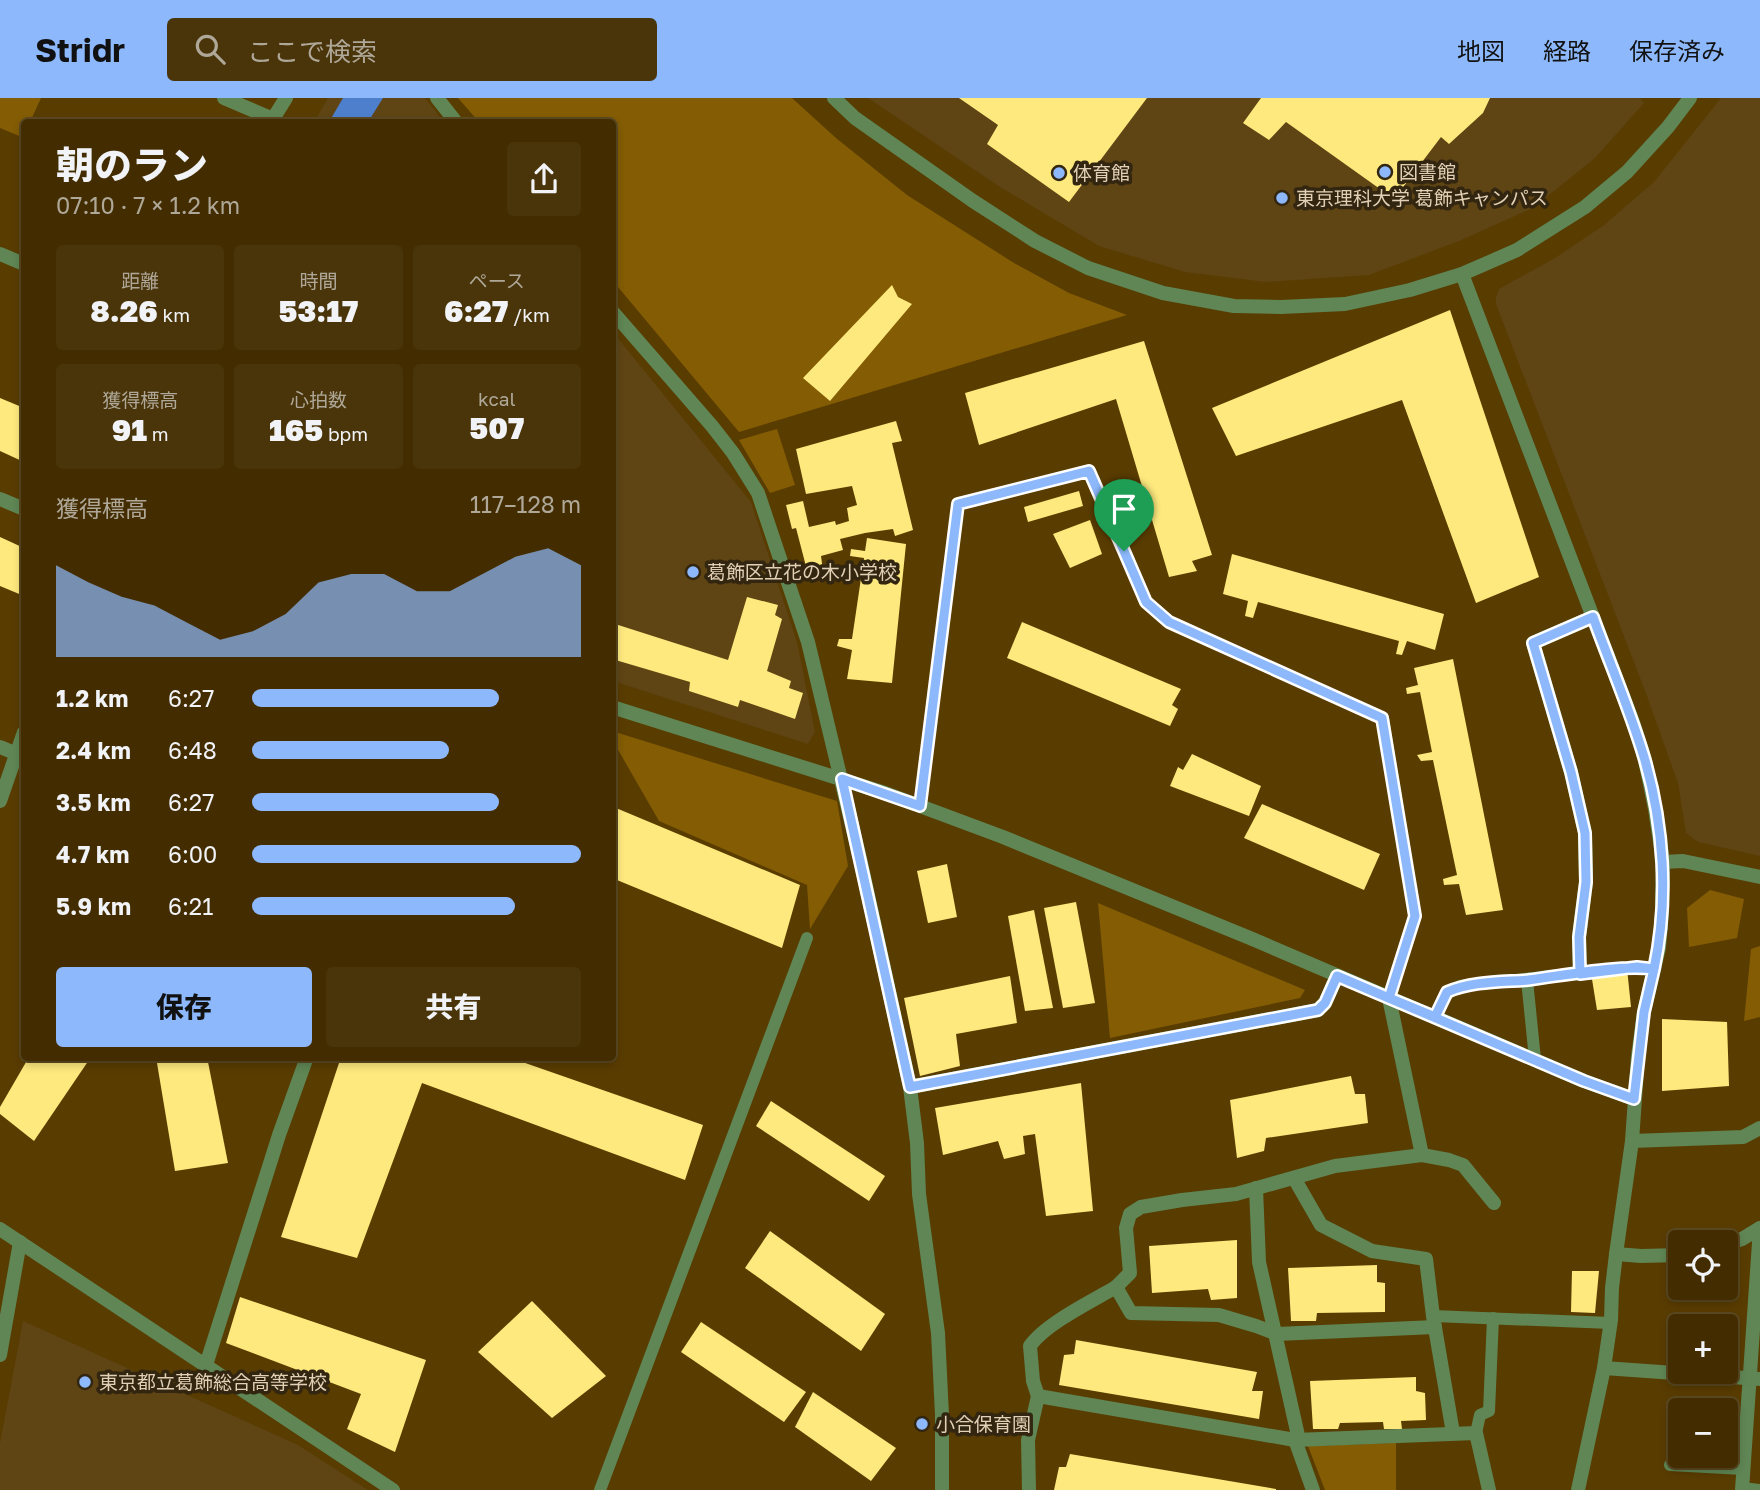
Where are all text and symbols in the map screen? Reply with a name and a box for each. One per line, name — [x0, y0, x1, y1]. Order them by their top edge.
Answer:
search box — [167, 18, 657, 81]
text: Stridr — [35, 30, 125, 69]
icon: search — [191, 30, 229, 68]
text: ここで検索 — [247, 36, 377, 67]
text: 地図 — [1457, 36, 1505, 65]
text: 経路 — [1543, 36, 1591, 65]
text: 保存済み — [1629, 36, 1725, 65]
text: 朝のラン — [56, 142, 208, 187]
button: share — [507, 142, 581, 216]
place label: 図書館 — [1399, 160, 1456, 183]
place label: 体育館 — [1073, 161, 1130, 184]
marker: 図書館 — [1377, 164, 1393, 180]
marker: 体育館 — [1051, 165, 1067, 181]
place label: 東京理科大学 葛飾キャンパス — [1296, 186, 1548, 209]
marker: 東京理科大学 葛飾キャンパス — [1274, 190, 1290, 206]
text: 07:10 · 7 × 1.2 km — [56, 191, 240, 219]
text: 距離 — [121, 269, 159, 292]
text: 時間 — [299, 269, 338, 292]
text: ペース — [469, 269, 525, 292]
text: 8.26 — [90, 293, 158, 329]
text: 53:17 — [279, 293, 358, 329]
text: 6:27 — [444, 293, 508, 329]
text: km — [158, 303, 190, 326]
text: /km — [508, 303, 550, 326]
text: kcal — [478, 387, 516, 410]
text: 獲得標高 — [102, 388, 178, 411]
text: 心拍数 — [290, 388, 347, 411]
text: 507 — [469, 410, 524, 446]
text: 91 — [112, 412, 147, 448]
text: 165 — [269, 412, 323, 448]
text: m — [147, 422, 169, 445]
text: bpm — [323, 422, 368, 445]
pin — [1094, 479, 1154, 551]
text: 117–128 m — [470, 490, 581, 518]
icon: arrive — [1105, 490, 1143, 528]
text: 獲得標高 — [56, 494, 148, 522]
place label: 葛飾区立花の木小学校 — [707, 560, 897, 583]
marker: 葛飾区立花の木小学校 — [685, 564, 701, 580]
text: 1.2 km — [56, 684, 128, 712]
text: 6:27 — [168, 684, 214, 712]
text: 2.4 km — [56, 736, 131, 764]
text: 6:48 — [168, 736, 217, 764]
text: 3.5 km — [56, 788, 131, 816]
text: 6:27 — [168, 788, 214, 816]
text: 4.7 km — [56, 840, 130, 868]
text: 6:00 — [168, 840, 217, 868]
text: 5.9 km — [56, 892, 131, 920]
text: 6:21 — [168, 892, 213, 920]
button: 保存 — [56, 967, 312, 1047]
button: 共有 — [326, 967, 581, 1047]
map controls — [1668, 1230, 1738, 1468]
button: locate — [1668, 1230, 1738, 1300]
button: + — [1668, 1314, 1738, 1384]
place label: 東京都立葛飾総合高等学校 — [99, 1370, 327, 1393]
marker: 東京都立葛飾総合高等学校 — [77, 1374, 93, 1390]
button: − — [1668, 1398, 1738, 1468]
place label: 小合保育園 — [936, 1412, 1031, 1435]
marker: 小合保育園 — [914, 1416, 930, 1432]

